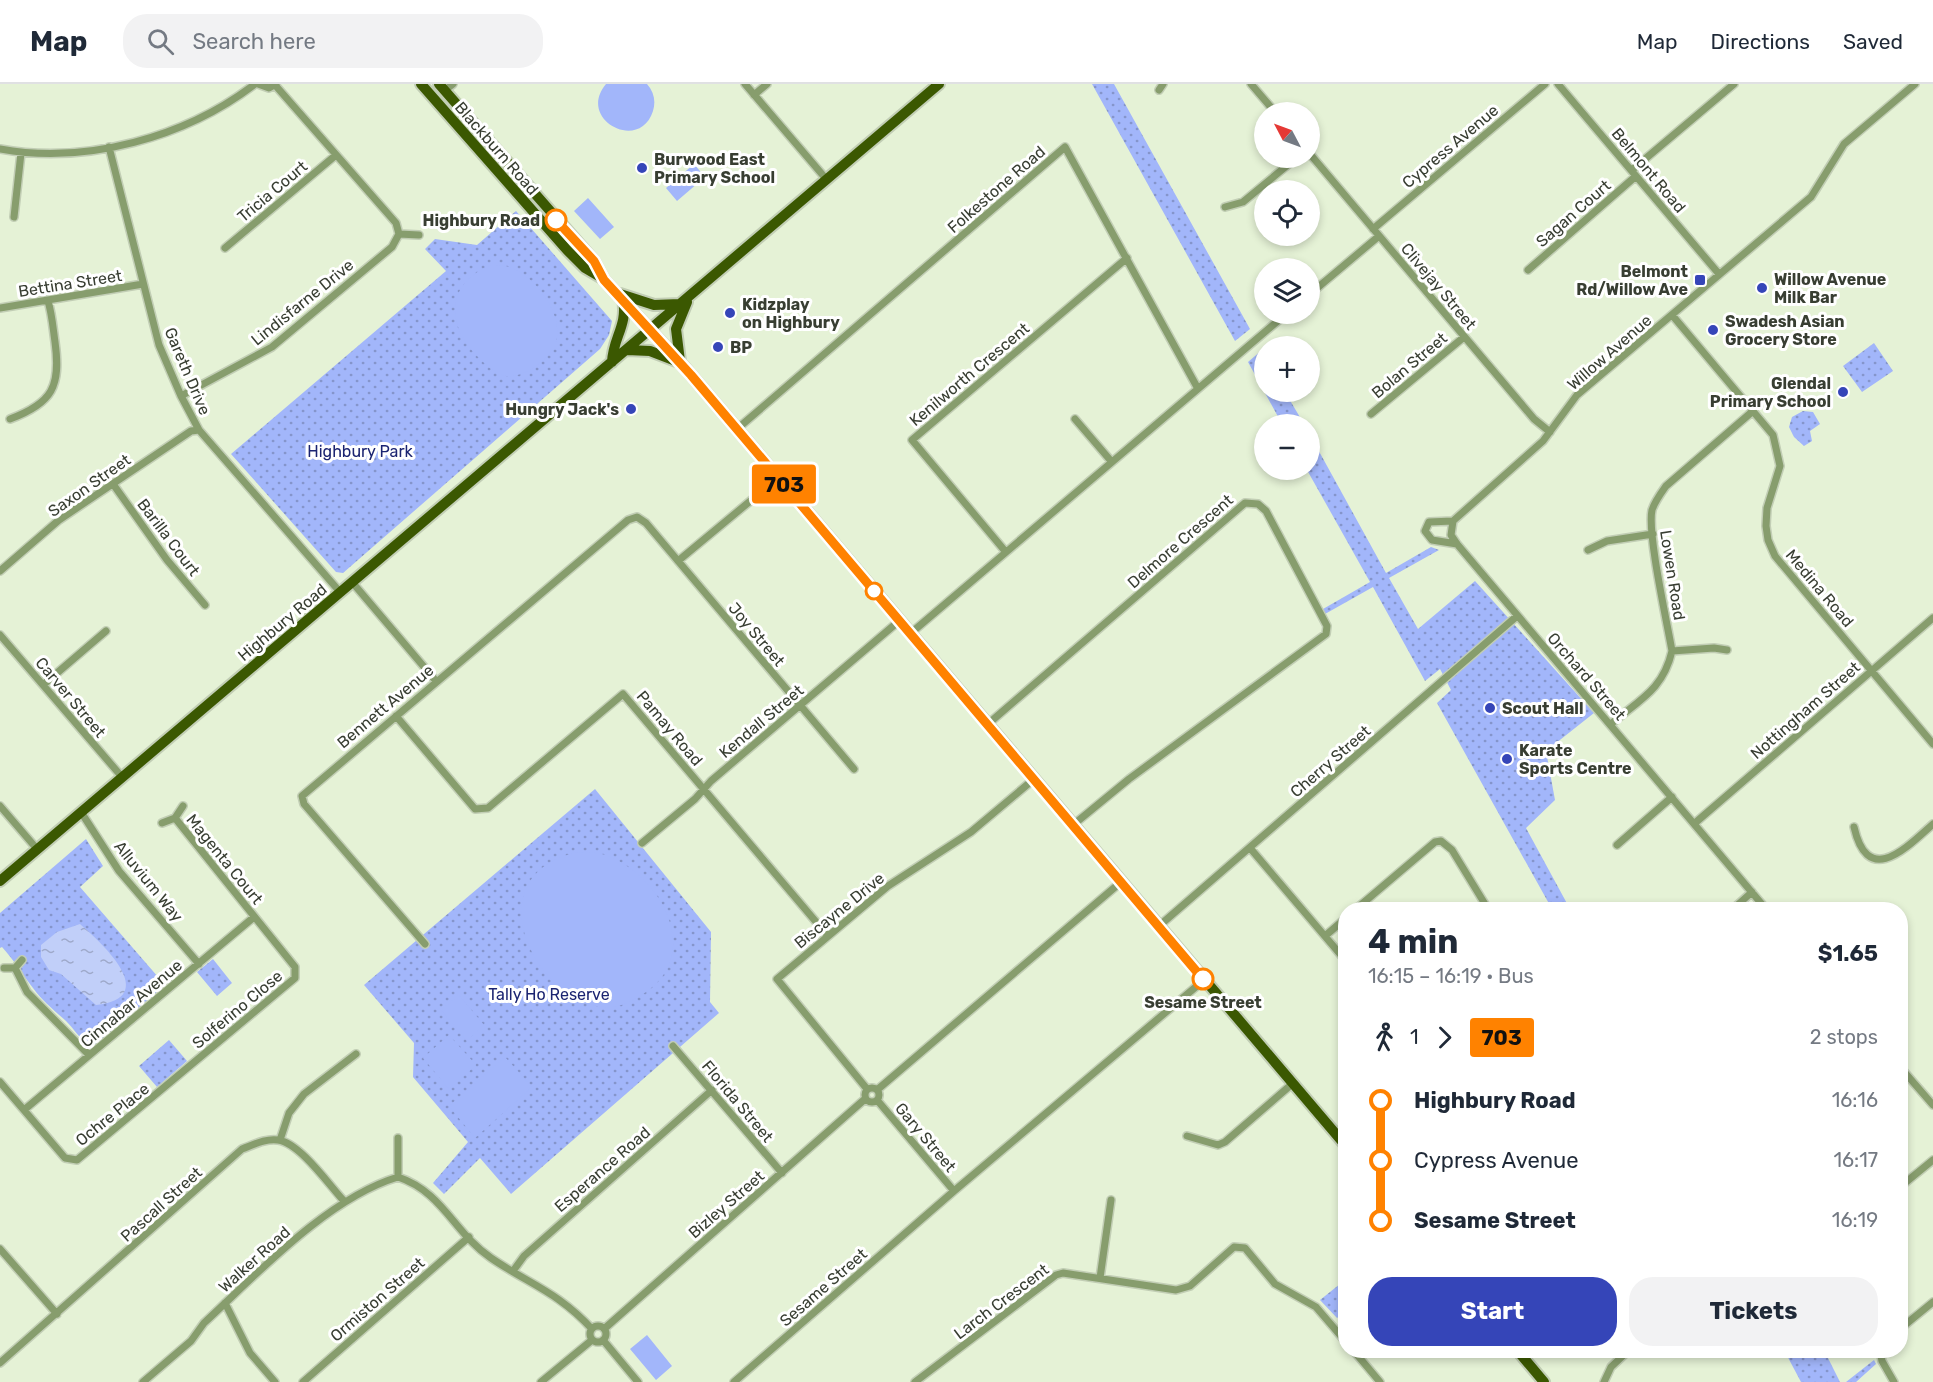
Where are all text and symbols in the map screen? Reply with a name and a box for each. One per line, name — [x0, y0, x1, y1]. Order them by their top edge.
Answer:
search box — [123, 14, 543, 68]
text: Map — [30, 25, 87, 58]
icon: search — [144, 25, 177, 58]
text: Search here — [192, 28, 316, 55]
text: Map — [1637, 29, 1678, 54]
text: Directions — [1711, 29, 1810, 54]
text: Saved — [1843, 29, 1903, 54]
street label: Blackburn Road — [451, 98, 542, 199]
street label: Cypress Avenue — [1398, 101, 1502, 192]
north arrow — [1254, 102, 1320, 168]
map controls — [1254, 102, 1320, 480]
street label: Belmont Road — [1608, 124, 1690, 217]
street label: Folkestone Road — [944, 142, 1049, 237]
place label: Burwood East Primary School — [654, 150, 775, 187]
street label: Tricia Court — [234, 157, 311, 226]
marker: Burwood East Primary School — [635, 161, 649, 175]
street label: Sagan Court — [1532, 176, 1615, 251]
button: locate — [1254, 180, 1320, 246]
marker: Highbury Road — [545, 209, 567, 231]
place label: Highbury Road — [423, 211, 540, 230]
street label: Clivejay Street — [1397, 239, 1480, 334]
street label: Lindisfarne Drive — [247, 255, 357, 349]
button: layers — [1254, 258, 1320, 324]
place label: Belmont Rd/Willow Ave — [1576, 262, 1689, 299]
street label: Bettina Street — [17, 266, 123, 301]
place label: Willow Avenue Milk Bar — [1774, 270, 1886, 307]
marker: Belmont Rd/Willow Ave — [1693, 273, 1707, 287]
marker: Willow Avenue Milk Bar — [1755, 281, 1769, 295]
place label: Kidzplay on Highbury — [742, 295, 840, 332]
marker: Kidzplay on Highbury — [723, 306, 737, 320]
street label: Willow Avenue — [1563, 311, 1655, 394]
place label: Swadesh Asian Grocery Store — [1725, 312, 1845, 349]
street label: Kenilworth Crescent — [905, 319, 1033, 430]
marker: Swadesh Asian Grocery Store — [1706, 323, 1720, 337]
street label: Gareth Drive — [161, 325, 214, 418]
street label: Bolan Street — [1368, 328, 1451, 402]
button: + — [1254, 336, 1320, 402]
place label: BP — [730, 338, 752, 357]
marker: BP — [711, 340, 725, 354]
place label: Glendal Primary School — [1710, 374, 1831, 411]
marker: Glendal Primary School — [1836, 385, 1850, 399]
place label: Hungry Jack's — [505, 400, 619, 419]
marker: Hungry Jack's — [624, 402, 638, 416]
button: − — [1254, 414, 1320, 480]
park label: Highbury Park — [307, 442, 413, 461]
street label: Saxon Street — [44, 450, 134, 521]
line badge: 703 — [750, 464, 818, 504]
text: 703 — [764, 472, 804, 497]
street label: Delmore Crescent — [1124, 490, 1237, 592]
street label: Barilla Court — [133, 495, 204, 580]
street label: Lowen Road — [1656, 529, 1689, 621]
street label: Medina Road — [1782, 546, 1858, 631]
street label: Highbury Road — [234, 580, 331, 665]
unlabelled marker — [865, 582, 883, 600]
street label: Joy Street — [724, 598, 789, 670]
street label: Orchard Street — [1543, 629, 1630, 724]
street label: Carver Street — [32, 653, 110, 741]
street label: Nottingham Street — [1747, 658, 1864, 763]
street label: Bennett Avenue — [333, 661, 437, 752]
street label: Kendall Street — [715, 681, 807, 762]
street label: Pamay Road — [633, 687, 706, 770]
place label: Scout Hall — [1502, 699, 1583, 718]
marker: Scout Hall — [1483, 701, 1497, 715]
street label: Cherry Street — [1286, 721, 1374, 801]
place label: Karate Sports Centre — [1519, 741, 1632, 778]
marker: Karate Sports Centre — [1500, 752, 1514, 766]
street label: Magenta Court — [182, 810, 267, 908]
street label: Alluvium Way — [110, 837, 187, 926]
street label: Biscayne Drive — [791, 868, 888, 952]
text: 4 min — [1368, 922, 1458, 961]
text: $1.65 — [1818, 940, 1878, 967]
street label: Cinnabar Avenue — [77, 955, 186, 1051]
text: 16:15 – 16:19 · Bus — [1368, 964, 1534, 988]
street label: Solferino Close — [188, 966, 286, 1053]
marker: Sesame Street — [1192, 968, 1214, 990]
park label: Tally Ho Reserve — [488, 985, 610, 1004]
place label: Sesame Street — [1144, 993, 1262, 1012]
icon: walk — [1368, 1021, 1401, 1054]
icon: forward — [1428, 1021, 1461, 1054]
text: 1 — [1410, 1025, 1419, 1049]
text: 703 — [1482, 1025, 1522, 1050]
text: 2 stops — [1810, 1025, 1878, 1049]
street label: Florida Street — [698, 1057, 777, 1146]
street label: Ochre Place — [72, 1079, 153, 1150]
text: Highbury Road — [1414, 1087, 1576, 1114]
text: 16:16 — [1832, 1088, 1878, 1112]
street label: Gary Street — [891, 1099, 960, 1176]
street label: Esperance Road — [551, 1123, 654, 1216]
text: Cypress Avenue — [1414, 1147, 1579, 1174]
text: 16:17 — [1833, 1148, 1878, 1172]
street label: Pascall Street — [117, 1163, 206, 1246]
street label: Bizley Street — [685, 1166, 768, 1242]
text: Sesame Street — [1414, 1207, 1576, 1234]
text: 16:19 — [1832, 1208, 1878, 1232]
street label: Walker Road — [215, 1222, 294, 1296]
street label: Sesame Street — [776, 1244, 871, 1330]
street label: Ormiston Street — [326, 1253, 428, 1345]
street label: Larch Crescent — [950, 1260, 1052, 1343]
button: Start — [1368, 1277, 1617, 1346]
button: Tickets — [1629, 1277, 1878, 1346]

